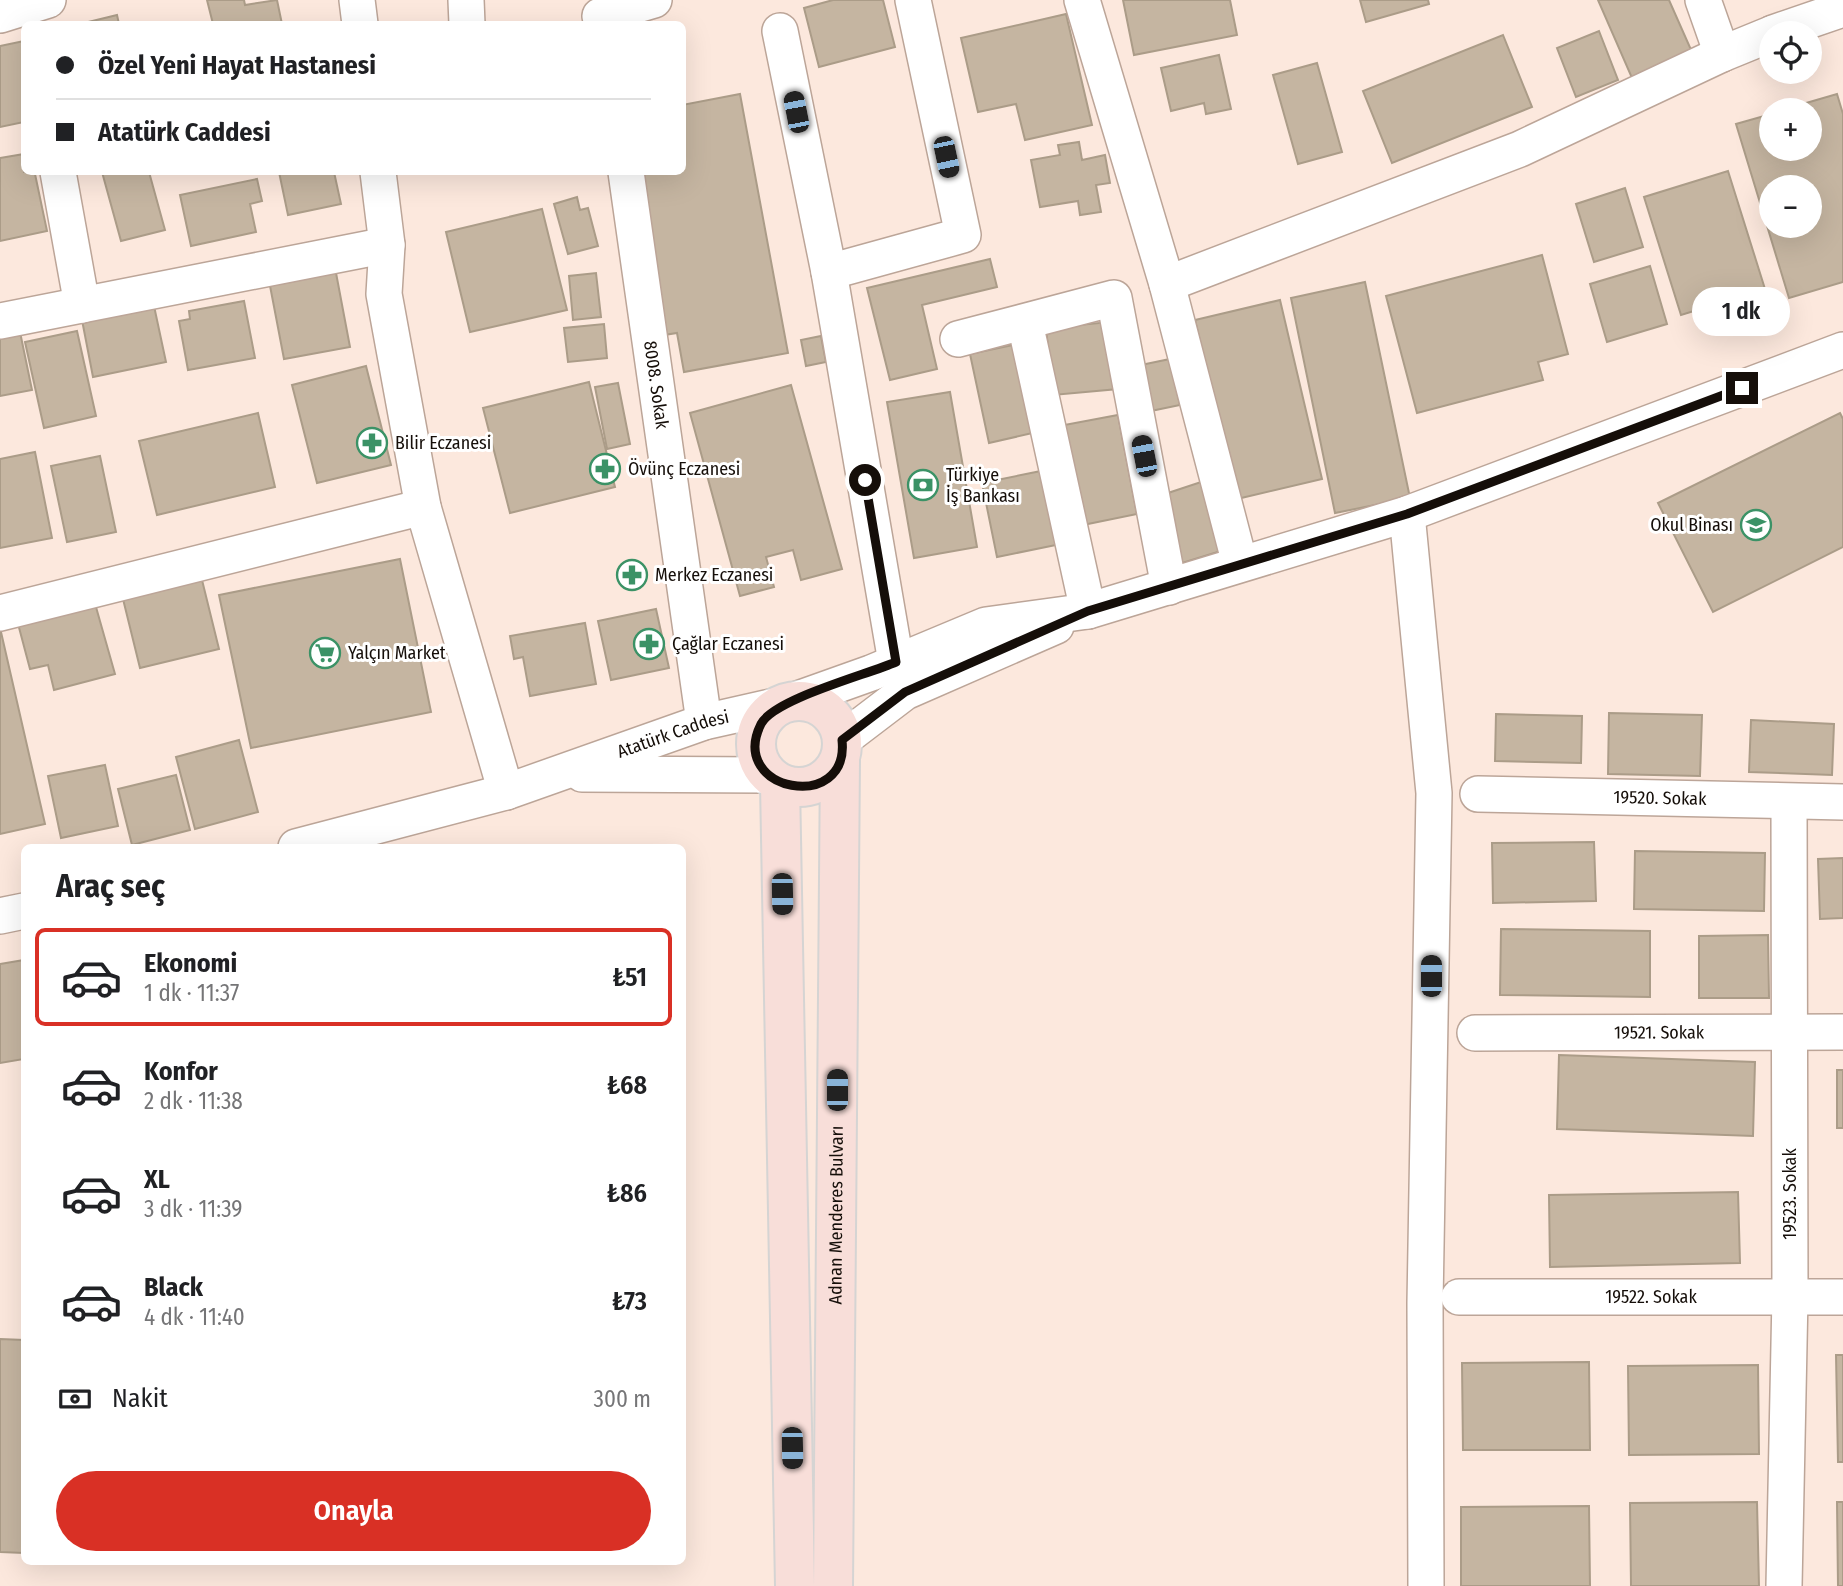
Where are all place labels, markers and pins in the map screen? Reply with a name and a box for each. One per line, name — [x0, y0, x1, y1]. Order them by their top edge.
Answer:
pharmacy icon: Bilir Eczanesi — [355, 426, 389, 460]
place label: Bilir Eczanesi — [395, 432, 491, 454]
pharmacy icon: Övünç Eczanesi — [588, 452, 622, 486]
place label: Övünç Eczanesi — [628, 458, 740, 480]
place label: Türkiye İş Bankası — [946, 464, 1020, 507]
bank icon: Türkiye İş Bankası — [906, 468, 940, 502]
school or university icon: Okul Binası — [1739, 508, 1773, 542]
place label: Okul Binası — [1650, 514, 1733, 536]
pharmacy icon: Merkez Eczanesi — [615, 558, 649, 592]
place label: Merkez Eczanesi — [655, 564, 773, 586]
pharmacy icon: Çağlar Eczanesi — [632, 627, 666, 661]
place label: Çağlar Eczanesi — [672, 633, 784, 655]
supermarket icon: Yalçın Market — [308, 636, 342, 670]
place label: Yalçın Market — [348, 642, 446, 664]

